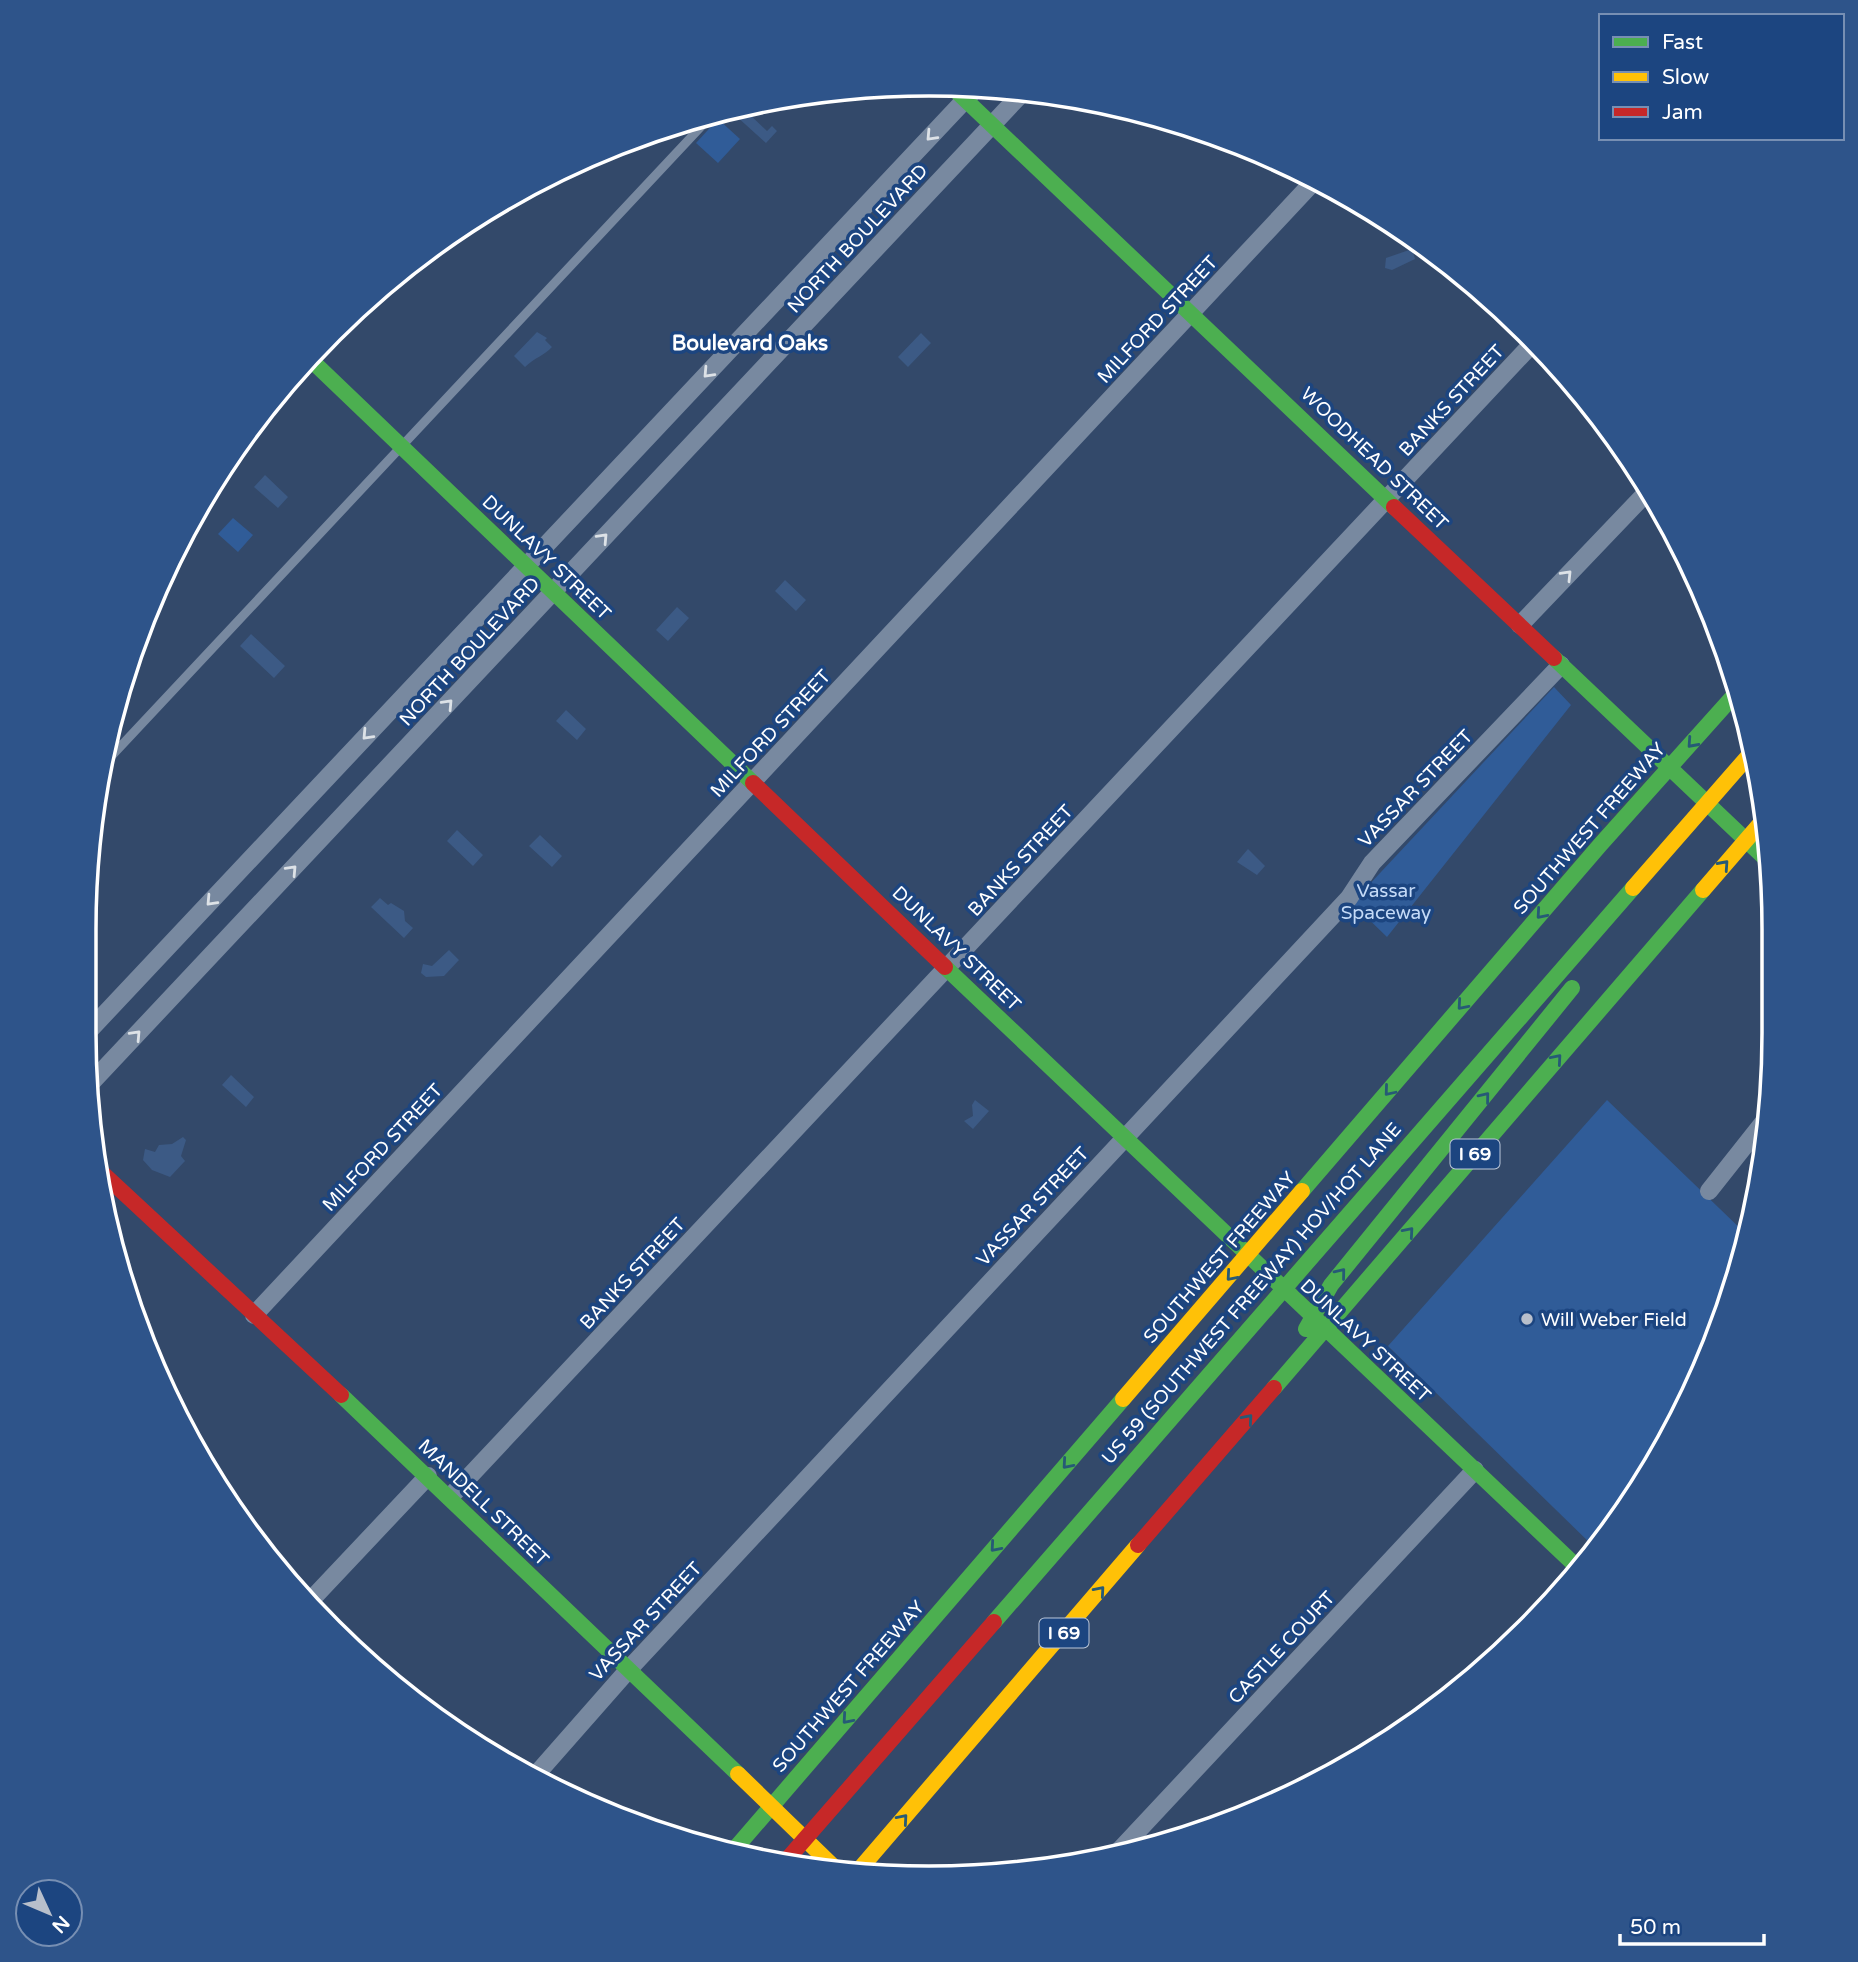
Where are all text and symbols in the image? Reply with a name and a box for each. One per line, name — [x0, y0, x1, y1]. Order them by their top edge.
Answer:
legend — [1599, 14, 1844, 140]
text: Fast — [1662, 30, 1703, 55]
text: Slow — [1662, 65, 1710, 90]
text: Jam — [1662, 100, 1703, 125]
one-way arrow — [926, 128, 939, 141]
street label: NORTH BOULEVARD — [783, 160, 932, 318]
street label: MILFORD STREET — [1093, 251, 1223, 388]
district label: Boulevard Oaks — [672, 331, 828, 356]
street label: BANKS STREET — [1395, 340, 1509, 461]
one-way arrow — [703, 365, 716, 378]
street label: WOODHEAD STREET — [1296, 383, 1453, 535]
street label: DUNLAVY STREET — [477, 491, 615, 625]
one-way arrow — [595, 533, 608, 546]
one-way arrow — [1558, 571, 1571, 584]
street label: NORTH BOULEVARD — [395, 573, 544, 731]
street label: MILFORD STREET — [706, 665, 836, 802]
one-way arrow — [439, 699, 452, 712]
street label: VASSAR STREET — [1354, 725, 1478, 852]
one-way arrow — [363, 727, 376, 740]
one-way arrow — [1688, 735, 1700, 748]
street label: SOUTHWEST FREEWAY — [1509, 738, 1670, 919]
street label: BANKS STREET — [964, 800, 1078, 921]
one-way arrow — [1716, 860, 1728, 873]
one-way arrow — [283, 865, 296, 878]
park label: Vassar Spaceway — [1341, 880, 1431, 924]
street label: DUNLAVY STREET — [887, 882, 1025, 1016]
one-way arrow — [207, 892, 220, 905]
one-way arrow — [1537, 906, 1549, 919]
one-way arrow — [1458, 997, 1470, 1010]
one-way arrow — [128, 1030, 140, 1043]
one-way arrow — [1549, 1054, 1561, 1067]
street label: MILFORD STREET — [318, 1079, 448, 1216]
one-way arrow — [1385, 1083, 1397, 1096]
one-way arrow — [1477, 1092, 1489, 1105]
street label: US 59 (SOUTHWEST FREEWAY) HOV/HOT LANE — [1097, 1118, 1406, 1469]
road number: I 69 — [1450, 1140, 1500, 1168]
street label: VASSAR STREET — [972, 1142, 1094, 1271]
street label: SOUTHWEST FREEWAY — [1139, 1167, 1300, 1348]
street label: BANKS STREET — [576, 1213, 690, 1334]
one-way arrow — [1401, 1227, 1413, 1240]
one-way arrow — [1227, 1268, 1239, 1281]
one-way arrow — [1333, 1269, 1345, 1282]
street label: DUNLAVY STREET — [1296, 1275, 1435, 1407]
place label: Will Weber Field — [1541, 1309, 1687, 1331]
marker: Will Weber Field — [1519, 1311, 1535, 1327]
one-way arrow — [1240, 1415, 1252, 1428]
street label: MANDELL STREET — [413, 1435, 553, 1571]
one-way arrow — [1063, 1455, 1075, 1468]
one-way arrow — [991, 1538, 1003, 1551]
street label: VASSAR STREET — [585, 1557, 707, 1686]
one-way arrow — [1092, 1587, 1104, 1600]
street label: CASTLE COURT — [1224, 1587, 1340, 1708]
street label: SOUTHWEST FREEWAY — [768, 1596, 929, 1777]
road number: I 69 — [1040, 1618, 1088, 1648]
one-way arrow — [843, 1711, 855, 1724]
one-way arrow — [895, 1814, 907, 1827]
north arrow — [14, 1878, 84, 1948]
scale bar — [1620, 1902, 1764, 1946]
text: N — [47, 1911, 74, 1937]
text: 50 m — [1630, 1915, 1681, 1940]

